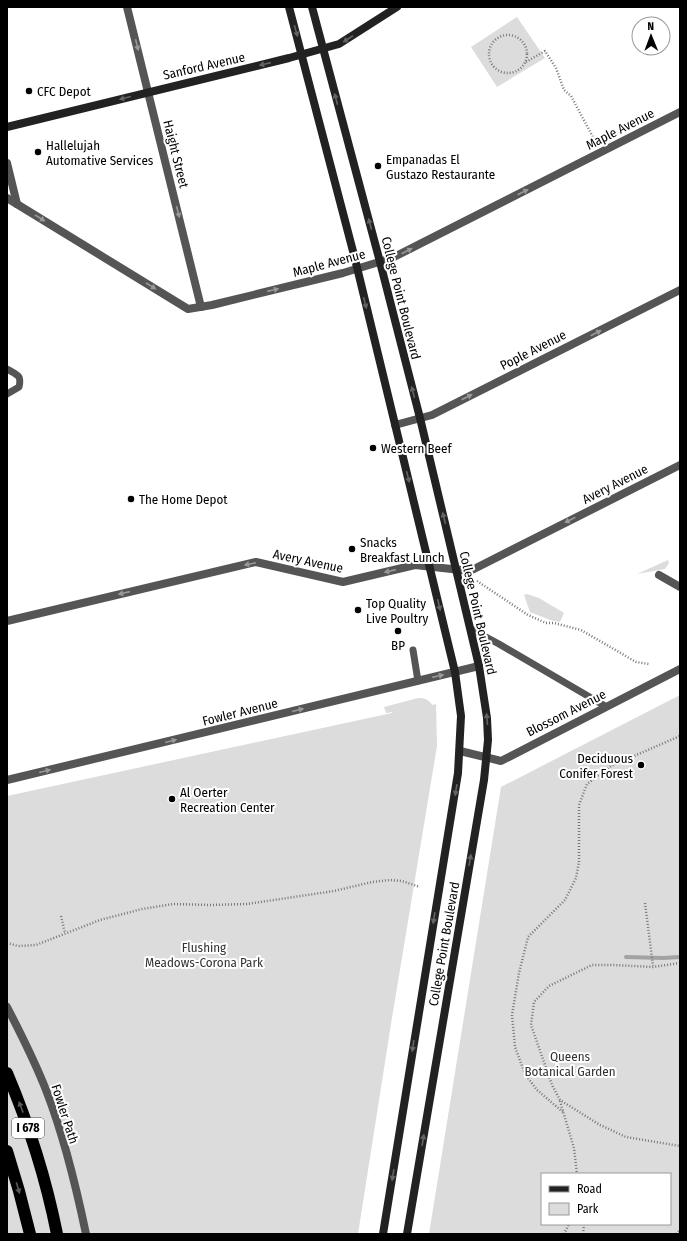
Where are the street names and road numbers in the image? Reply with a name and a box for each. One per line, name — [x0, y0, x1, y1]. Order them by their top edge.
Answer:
street label: Sanford Avenue — [162, 49, 246, 83]
street label: Maple Avenue — [583, 105, 657, 153]
street label: Haight Street — [160, 118, 192, 190]
street label: College Point Boulevard — [378, 235, 424, 361]
street label: Maple Avenue — [291, 246, 367, 280]
street label: Pople Avenue — [497, 327, 569, 373]
street label: Avery Avenue — [580, 461, 650, 507]
street label: Avery Avenue — [271, 546, 345, 576]
street label: College Point Boulevard — [457, 550, 499, 676]
street label: Blossom Avenue — [524, 687, 608, 739]
street label: Fowler Avenue — [201, 695, 279, 729]
street label: College Point Boulevard — [426, 881, 462, 1007]
street label: Fowler Path — [48, 1082, 82, 1146]
road number: I 678 — [12, 1118, 44, 1138]

